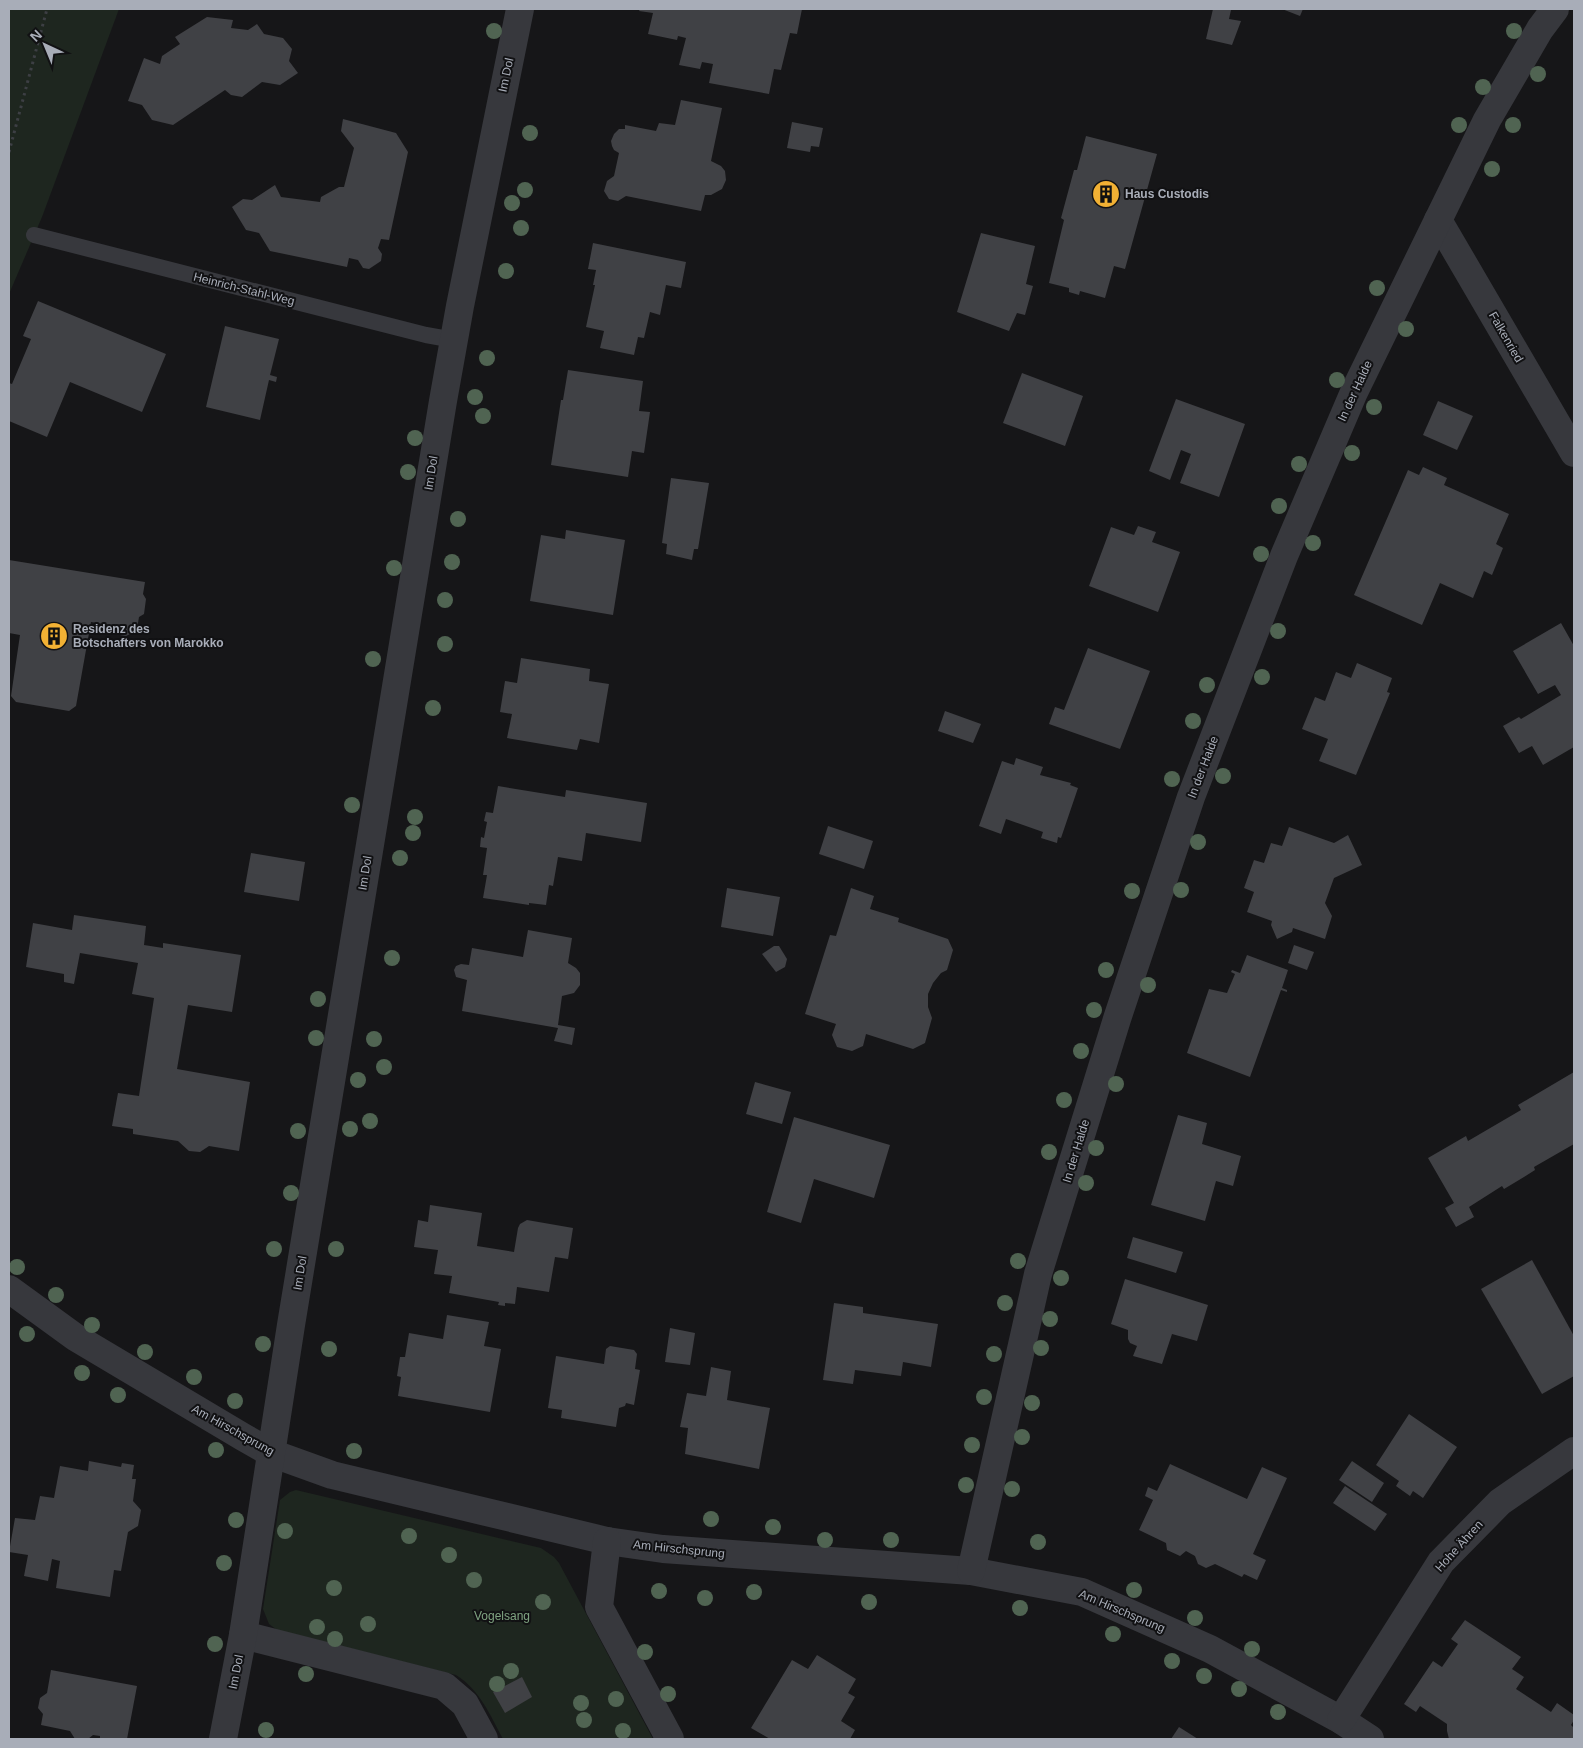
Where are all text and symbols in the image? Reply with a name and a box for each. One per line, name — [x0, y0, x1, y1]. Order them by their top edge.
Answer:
north arrow — [20, 20, 70, 70]
text: N — [27, 26, 45, 45]
street label: Im Dol — [496, 57, 516, 93]
building icon: Haus Custodis — [1091, 179, 1121, 209]
place label: Haus Custodis — [1125, 187, 1209, 201]
street label: Heinrich-Stahl-Weg — [192, 270, 296, 308]
street label: Falkenried — [1486, 309, 1526, 365]
street label: In der Halde — [1335, 358, 1375, 424]
street label: Im Dol — [421, 455, 441, 491]
building icon: Residenz des Botschafters von Marokko — [39, 621, 69, 651]
place label: Residenz des Botschafters von Marokko — [73, 622, 224, 650]
street label: In der Halde — [1185, 734, 1221, 800]
street label: Im Dol — [355, 855, 375, 891]
street label: In der Halde — [1060, 1117, 1092, 1184]
street label: Im Dol — [290, 1255, 310, 1291]
street label: Am Hirschsprung — [189, 1402, 277, 1458]
street label: Hohe Ähren — [1432, 1518, 1486, 1574]
street label: Am Hirschsprung — [633, 1537, 725, 1561]
street label: Am Hirschsprung — [1077, 1587, 1167, 1635]
park label: Vogelsang — [474, 1609, 530, 1623]
street label: Im Dol — [226, 1654, 246, 1690]

